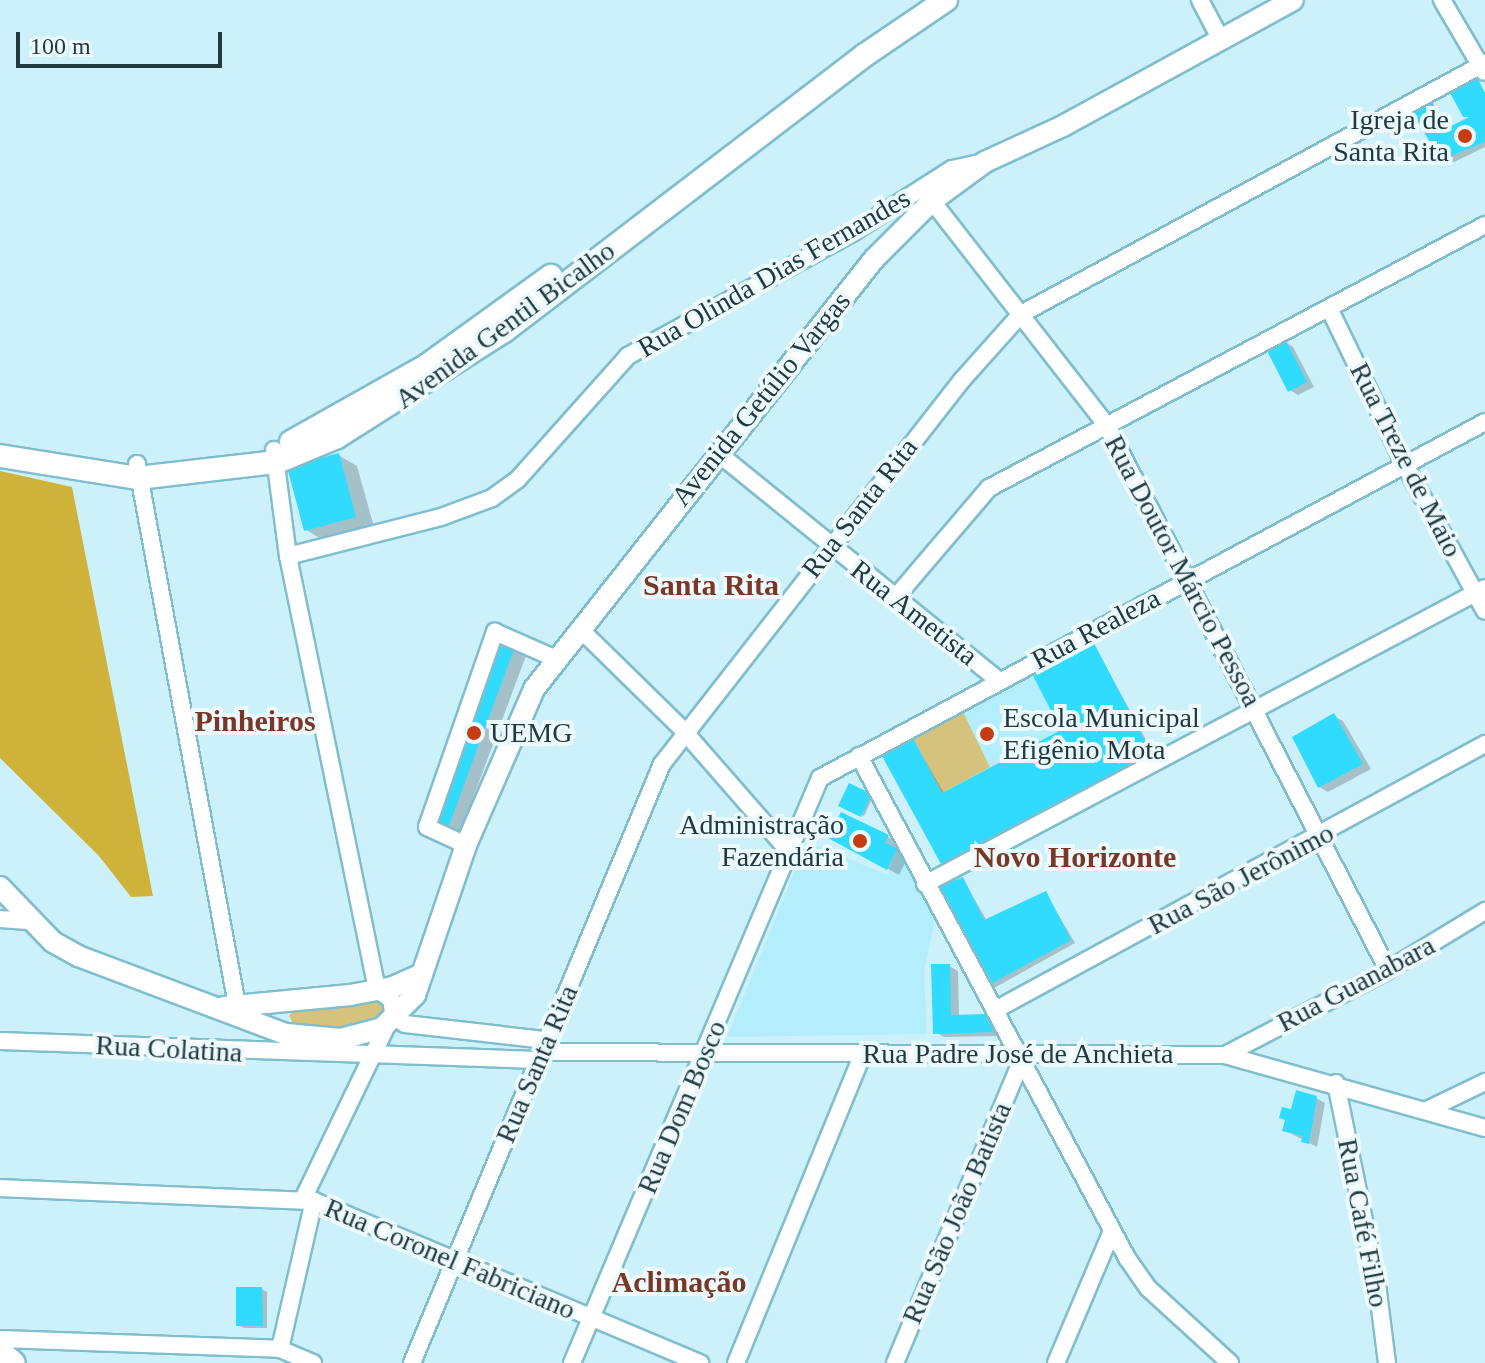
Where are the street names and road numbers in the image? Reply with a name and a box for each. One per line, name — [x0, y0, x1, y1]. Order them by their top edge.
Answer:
street label: Rua Olinda Dias Fernandes — [632, 181, 916, 365]
street label: Avenida Gentil Bicalho — [388, 234, 622, 416]
street label: Avenida Getúlio Vargas — [664, 285, 858, 513]
street label: Rua Treze de Maio — [1342, 357, 1470, 563]
street label: Rua Doutor Márcio Pessoa — [1097, 430, 1269, 712]
street label: Rua Santa Rita — [795, 431, 925, 585]
street label: Rua Ametista — [843, 553, 985, 673]
street label: Rua Realeza — [1026, 581, 1166, 677]
street label: Rua São Jerônimo — [1142, 816, 1340, 942]
street label: Rua Guanabara — [1272, 928, 1440, 1040]
street label: Rua Santa Rita — [489, 980, 585, 1148]
street label: Rua Dom Bosco — [630, 1015, 734, 1199]
street label: Rua Colatina — [95, 1028, 243, 1070]
street label: Rua Padre José de Anchieta — [862, 1037, 1174, 1071]
street label: Rua São João Batista — [895, 1097, 1019, 1329]
street label: Rua Café Filho — [1330, 1136, 1396, 1310]
street label: Rua Coronel Fabriciano — [320, 1191, 580, 1327]

